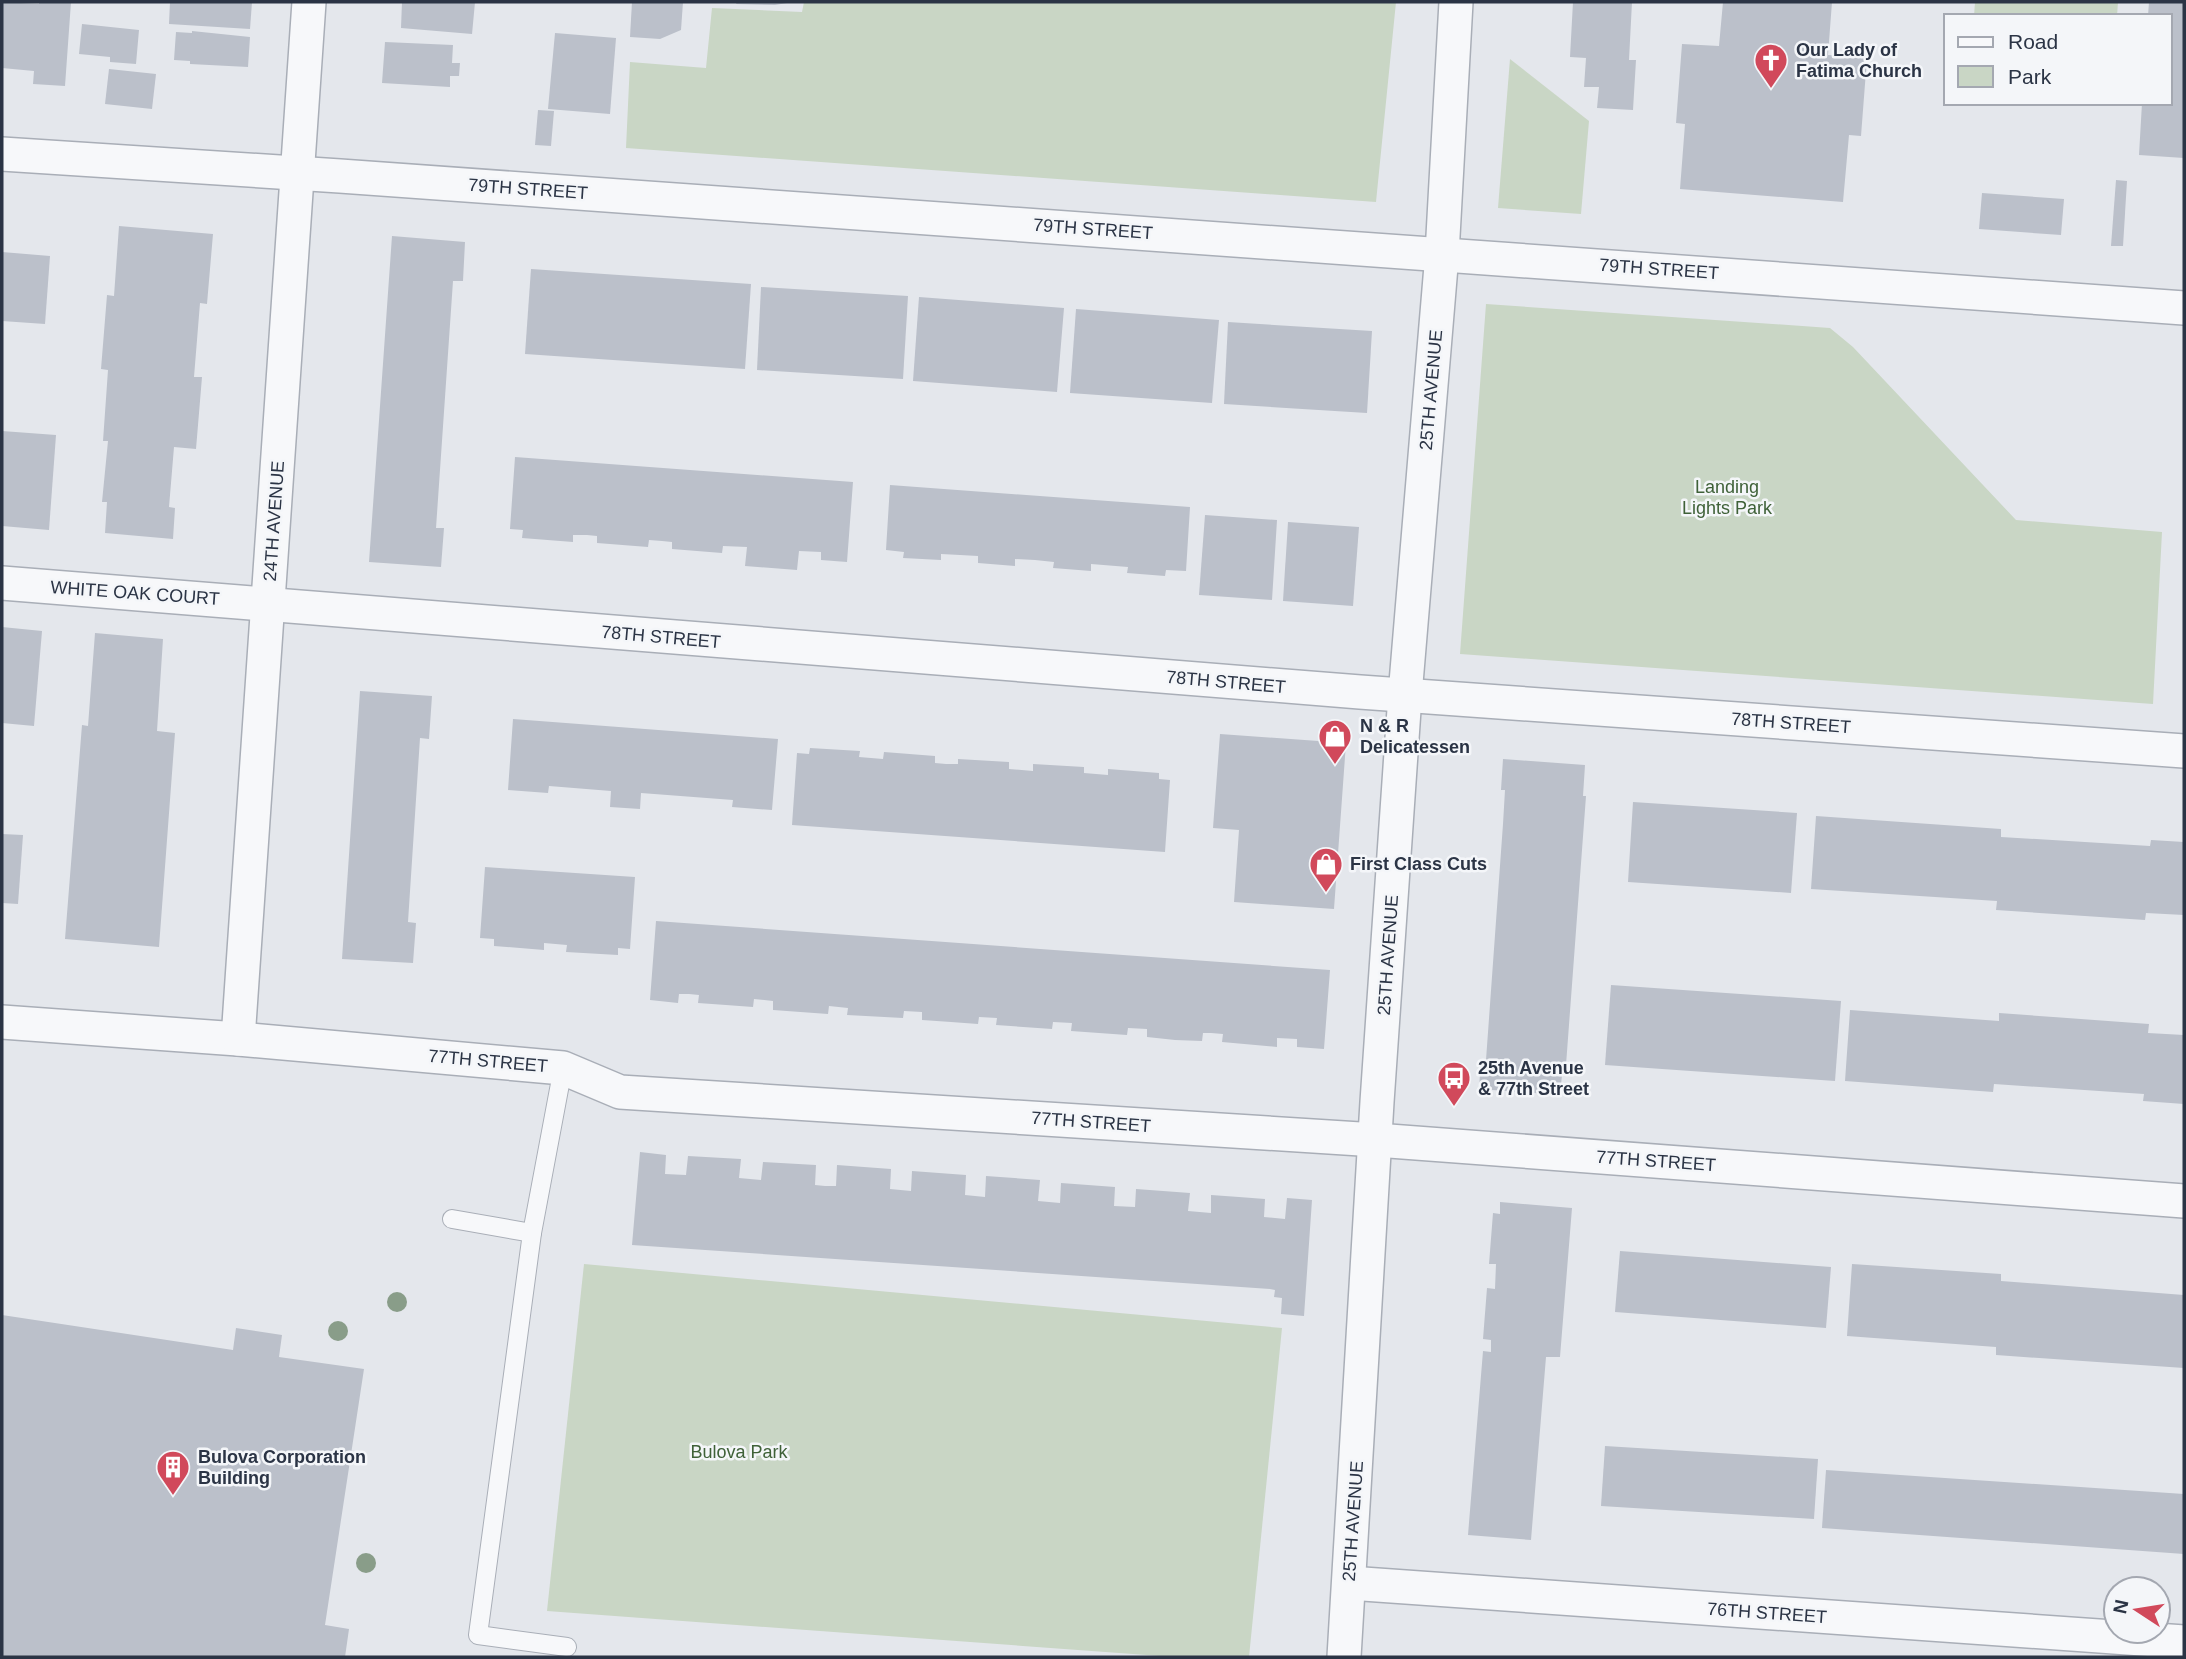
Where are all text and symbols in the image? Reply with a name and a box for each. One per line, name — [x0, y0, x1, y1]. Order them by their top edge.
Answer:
legend — [1944, 14, 2172, 105]
text: Road — [2008, 30, 2058, 53]
place label: Our Lady of Fatima Church — [1796, 40, 1922, 81]
church icon: Our Lady of Fatima Church — [1752, 41, 1790, 90]
text: Park — [2008, 65, 2052, 88]
street label: 79TH STREET — [467, 175, 589, 203]
street label: 79TH STREET — [1032, 215, 1154, 243]
street label: 79TH STREET — [1598, 255, 1720, 283]
street label: 25TH AVENUE — [1416, 329, 1446, 451]
street label: 24TH AVENUE — [260, 460, 288, 582]
park label: Landing Lights Park — [1682, 477, 1773, 518]
street label: WHITE OAK COURT — [50, 577, 220, 609]
street label: 78TH STREET — [600, 622, 722, 652]
street label: 78TH STREET — [1165, 667, 1287, 697]
street label: 78TH STREET — [1730, 709, 1852, 737]
place label: N & R Delicatessen — [1360, 716, 1470, 757]
shop icon: N & R Delicatessen — [1316, 717, 1354, 766]
shop icon: First Class Cuts — [1307, 845, 1345, 894]
place label: First Class Cuts — [1350, 854, 1487, 874]
street label: 25TH AVENUE — [1374, 894, 1402, 1016]
street label: 77TH STREET — [427, 1046, 549, 1076]
place label: 25th Avenue & 77th Street — [1478, 1058, 1589, 1099]
bus stop icon: 25th Avenue & 77th Street — [1435, 1059, 1473, 1108]
street label: 77TH STREET — [1030, 1108, 1152, 1136]
street label: 77TH STREET — [1595, 1147, 1717, 1175]
park label: Bulova Park — [690, 1442, 789, 1462]
place label: Bulova Corporation Building — [198, 1447, 366, 1488]
building icon: Bulova Corporation Building — [154, 1448, 192, 1497]
street label: 25TH AVENUE — [1339, 1460, 1367, 1582]
north arrow — [2102, 1575, 2172, 1645]
text: N — [2109, 1598, 2133, 1615]
street label: 76TH STREET — [1706, 1599, 1828, 1627]

